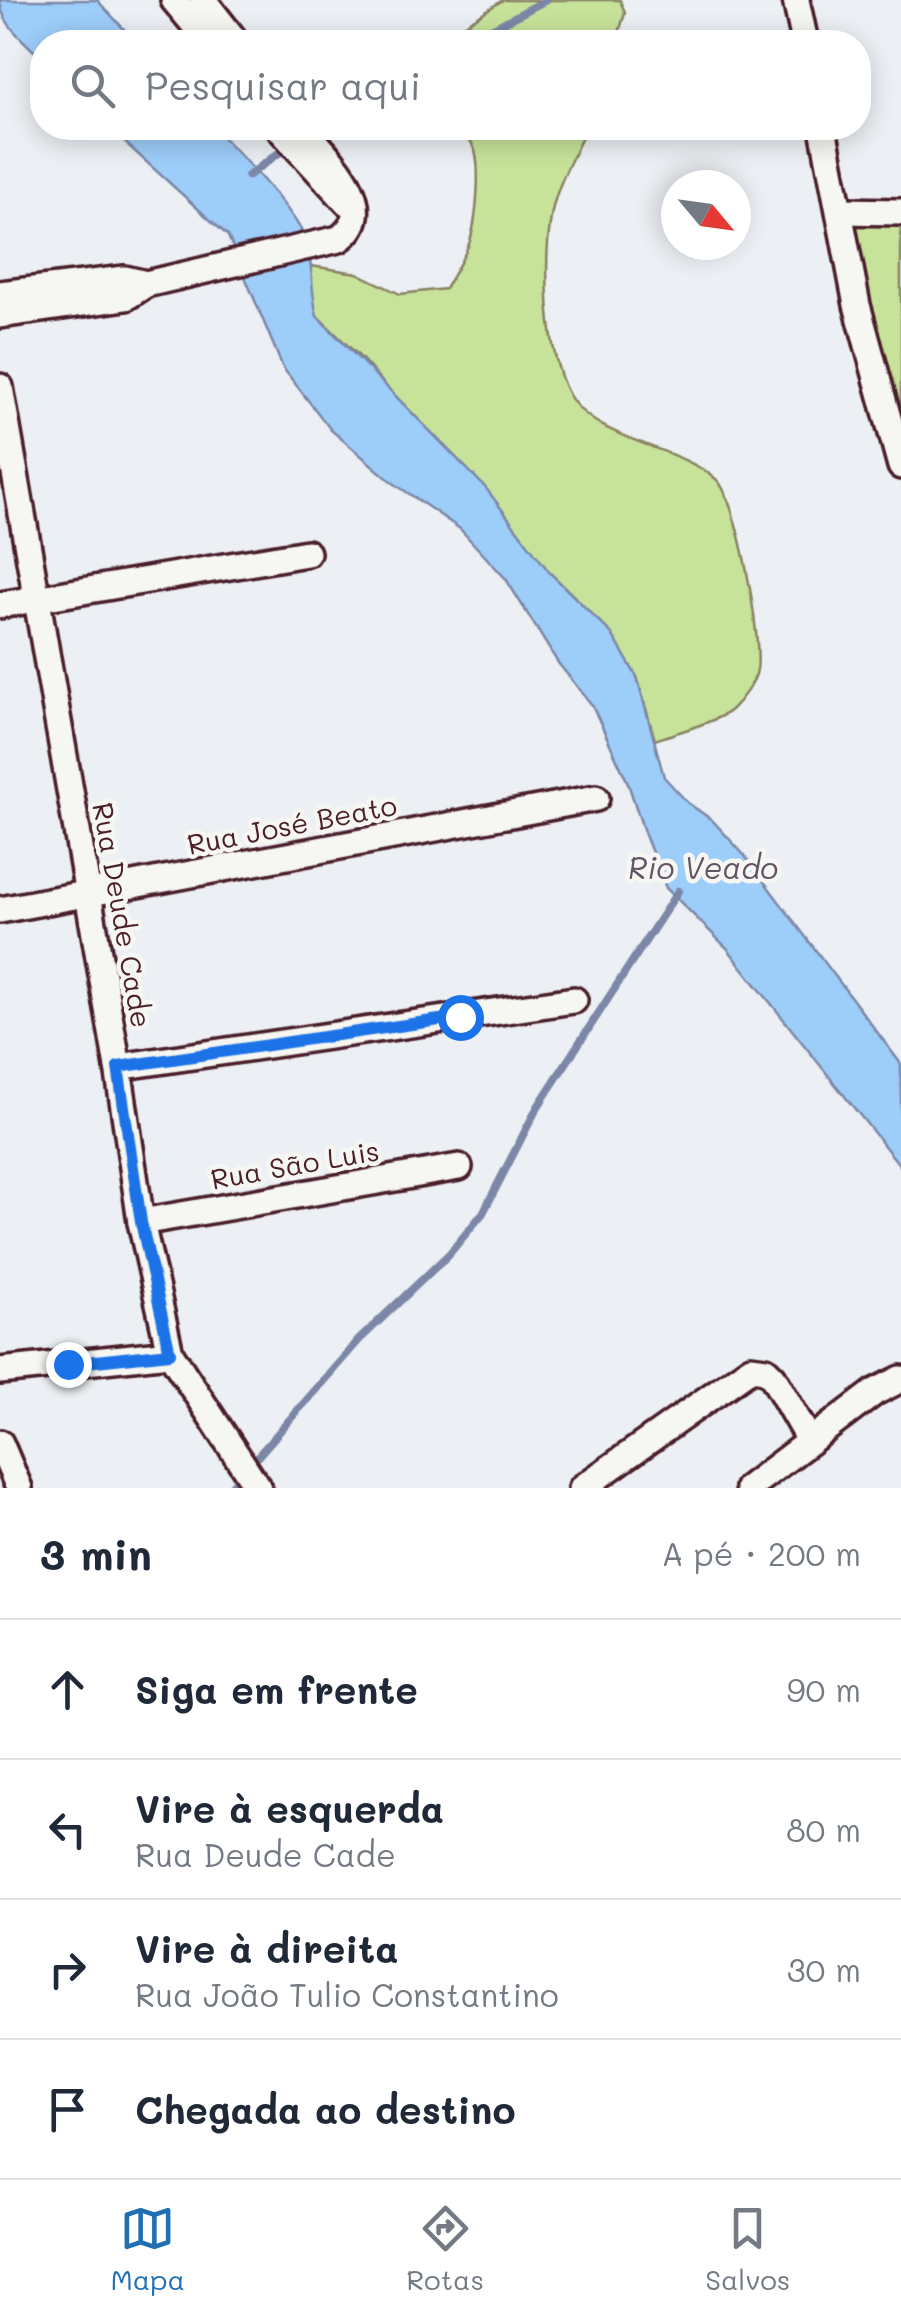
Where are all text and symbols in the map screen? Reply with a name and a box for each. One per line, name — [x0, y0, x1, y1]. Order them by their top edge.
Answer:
search box — [30, 30, 871, 140]
icon: search — [65, 58, 120, 113]
text: Pesquisar aqui — [145, 60, 421, 110]
north arrow — [661, 170, 751, 260]
street label: Rua José Beato — [184, 786, 400, 862]
street label: Rua Deude Cade — [85, 799, 161, 1030]
water label: Rio Veado — [628, 847, 778, 887]
route start — [438, 995, 484, 1041]
street label: Rua São Luis — [208, 1131, 382, 1197]
route end — [46, 1342, 92, 1388]
text: 3 min — [40, 1526, 152, 1581]
text: A pé · 200 m — [662, 1532, 861, 1574]
icon: ahead — [40, 1662, 95, 1717]
text: Siga em frente — [135, 1664, 418, 1714]
text: 90 m — [787, 1668, 861, 1710]
text: Vire à esquerda — [135, 1783, 444, 1833]
icon: left — [40, 1802, 95, 1857]
text: 80 m — [786, 1808, 861, 1850]
text: Rua Deude Cade — [135, 1833, 396, 1875]
text: Vire à direita — [135, 1923, 399, 1973]
icon: right — [40, 1942, 95, 1997]
text: 30 m — [787, 1948, 861, 1990]
text: Rua João Tulio Constantino — [135, 1973, 559, 2015]
icon: arrive — [40, 2082, 95, 2137]
text: Chegada ao destino — [135, 2084, 516, 2134]
tab: Mapa — [111, 2201, 185, 2297]
tab: Rotas — [406, 2201, 484, 2297]
tab: Salvos — [705, 2201, 790, 2297]

